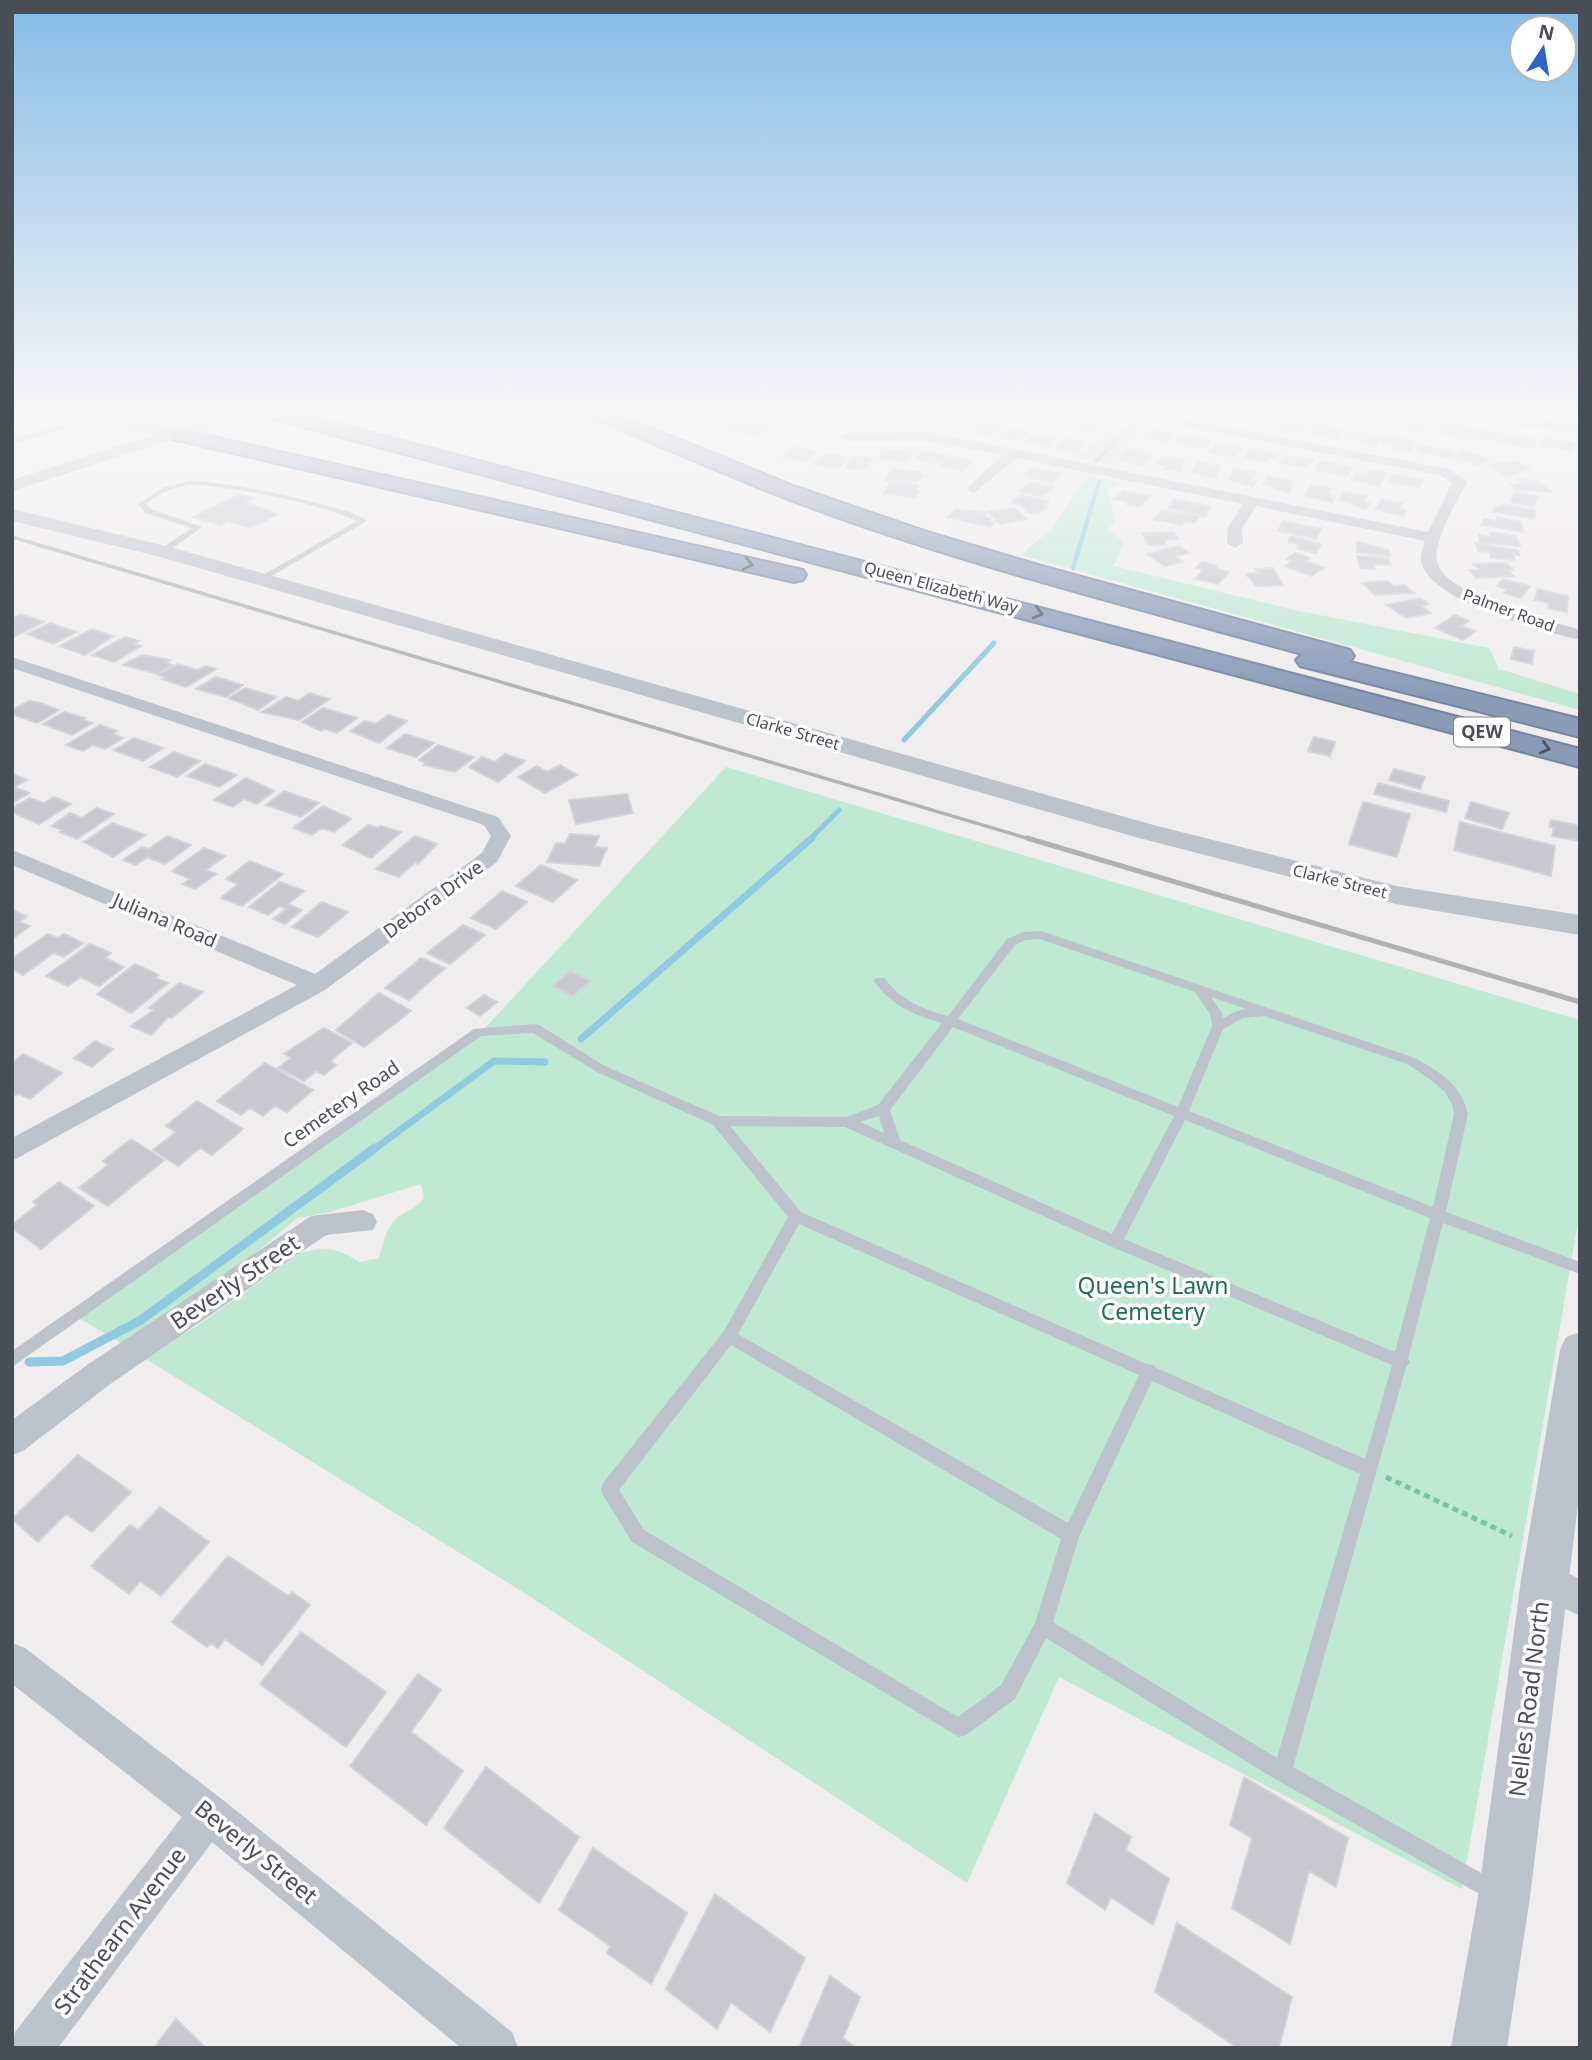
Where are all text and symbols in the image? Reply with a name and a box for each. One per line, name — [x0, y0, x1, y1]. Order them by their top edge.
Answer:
north arrow — [1508, 14, 1578, 84]
text: N — [1536, 18, 1557, 47]
one-way arrow — [741, 556, 753, 571]
street label: Queen Elizabeth Way — [862, 556, 1021, 618]
street label: Palmer Road — [1460, 583, 1558, 637]
one-way arrow — [1031, 605, 1043, 619]
street label: Clarke Street — [744, 707, 842, 755]
road number: QEW — [1454, 718, 1510, 746]
one-way arrow — [1539, 740, 1551, 755]
street label: Debora Drive — [378, 854, 488, 944]
street label: Clarke Street — [1291, 859, 1390, 903]
street label: Juliana Road — [107, 886, 221, 954]
street label: Cemetery Road — [277, 1054, 405, 1154]
street label: Beverly Street — [164, 1226, 305, 1336]
park label: Queen's Lawn Cemetery — [1078, 1269, 1228, 1327]
street label: Nelles Road North — [1500, 1599, 1556, 1799]
street label: Beverly Street — [188, 1792, 325, 1911]
street label: Strathearn Avenue — [46, 1840, 193, 2021]

